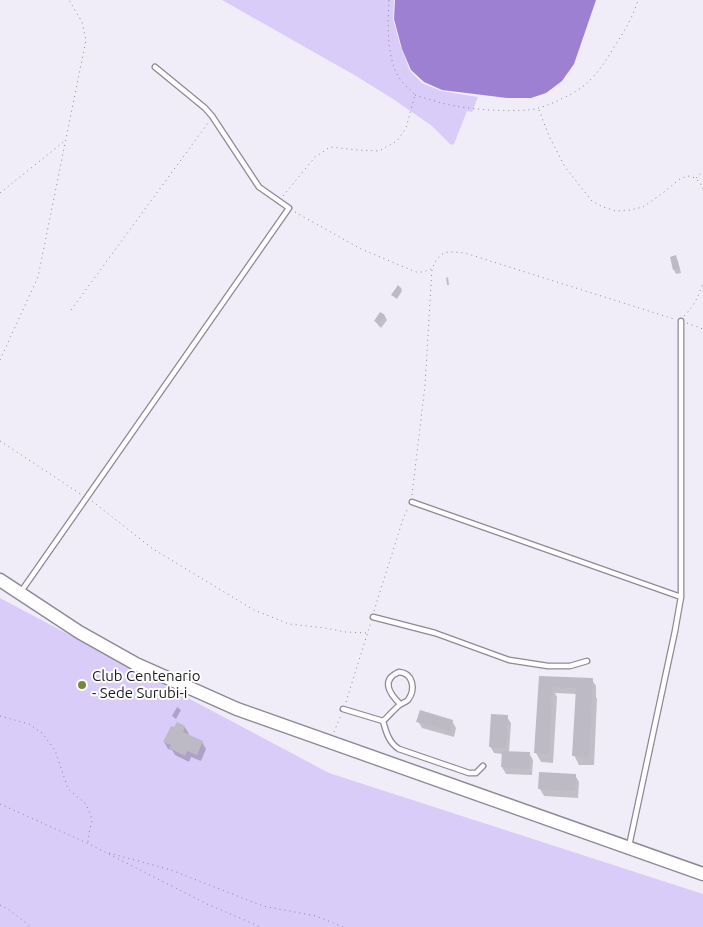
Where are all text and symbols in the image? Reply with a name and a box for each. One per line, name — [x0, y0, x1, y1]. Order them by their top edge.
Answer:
place label: Club Centenario - Sede Surubi-i — [92, 667, 200, 702]
marker: Club Centenario - Sede Surubi-i — [76, 679, 88, 691]

